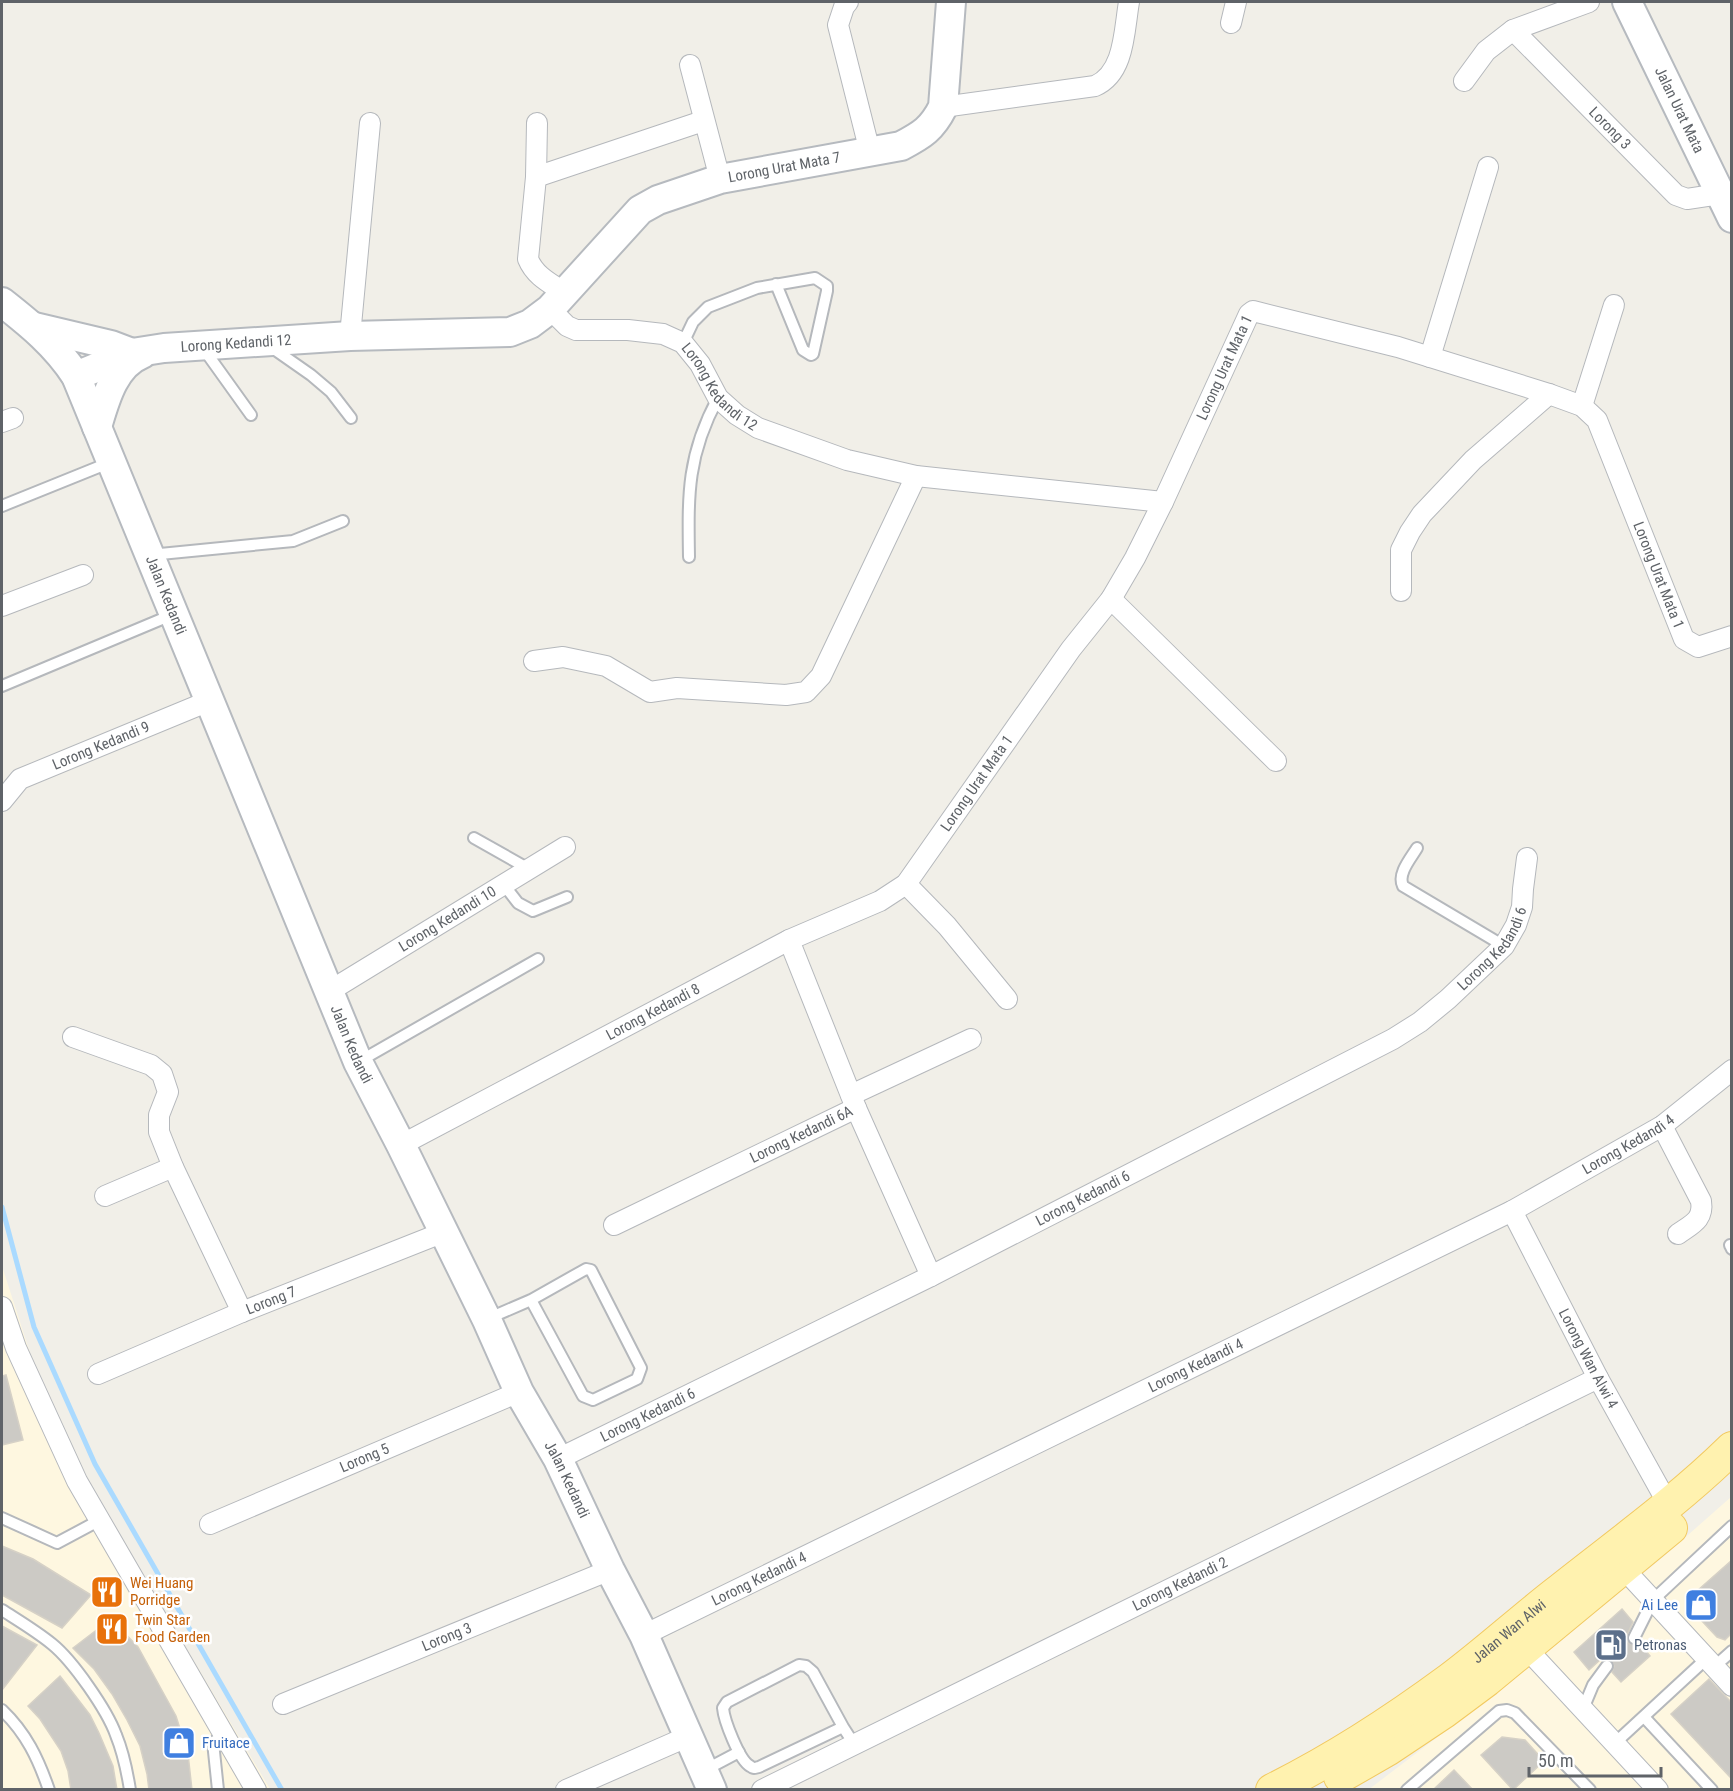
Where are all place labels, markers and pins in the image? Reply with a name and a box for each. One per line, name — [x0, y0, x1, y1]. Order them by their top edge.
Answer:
restaurant icon: Wei Huang Porridge — [89, 1574, 125, 1610]
place label: Wei Huang Porridge — [130, 1574, 194, 1609]
shop icon: Ai Lee — [1683, 1587, 1719, 1623]
place label: Ai Lee — [1641, 1596, 1678, 1614]
restaurant icon: Twin Star Food Garden — [94, 1611, 130, 1647]
place label: Twin Star Food Garden — [135, 1611, 210, 1646]
fuel station icon: Petronas — [1593, 1627, 1629, 1663]
place label: Petronas — [1634, 1636, 1687, 1654]
shop icon: Fruitace — [161, 1725, 197, 1761]
place label: Fruitace — [202, 1734, 250, 1752]

